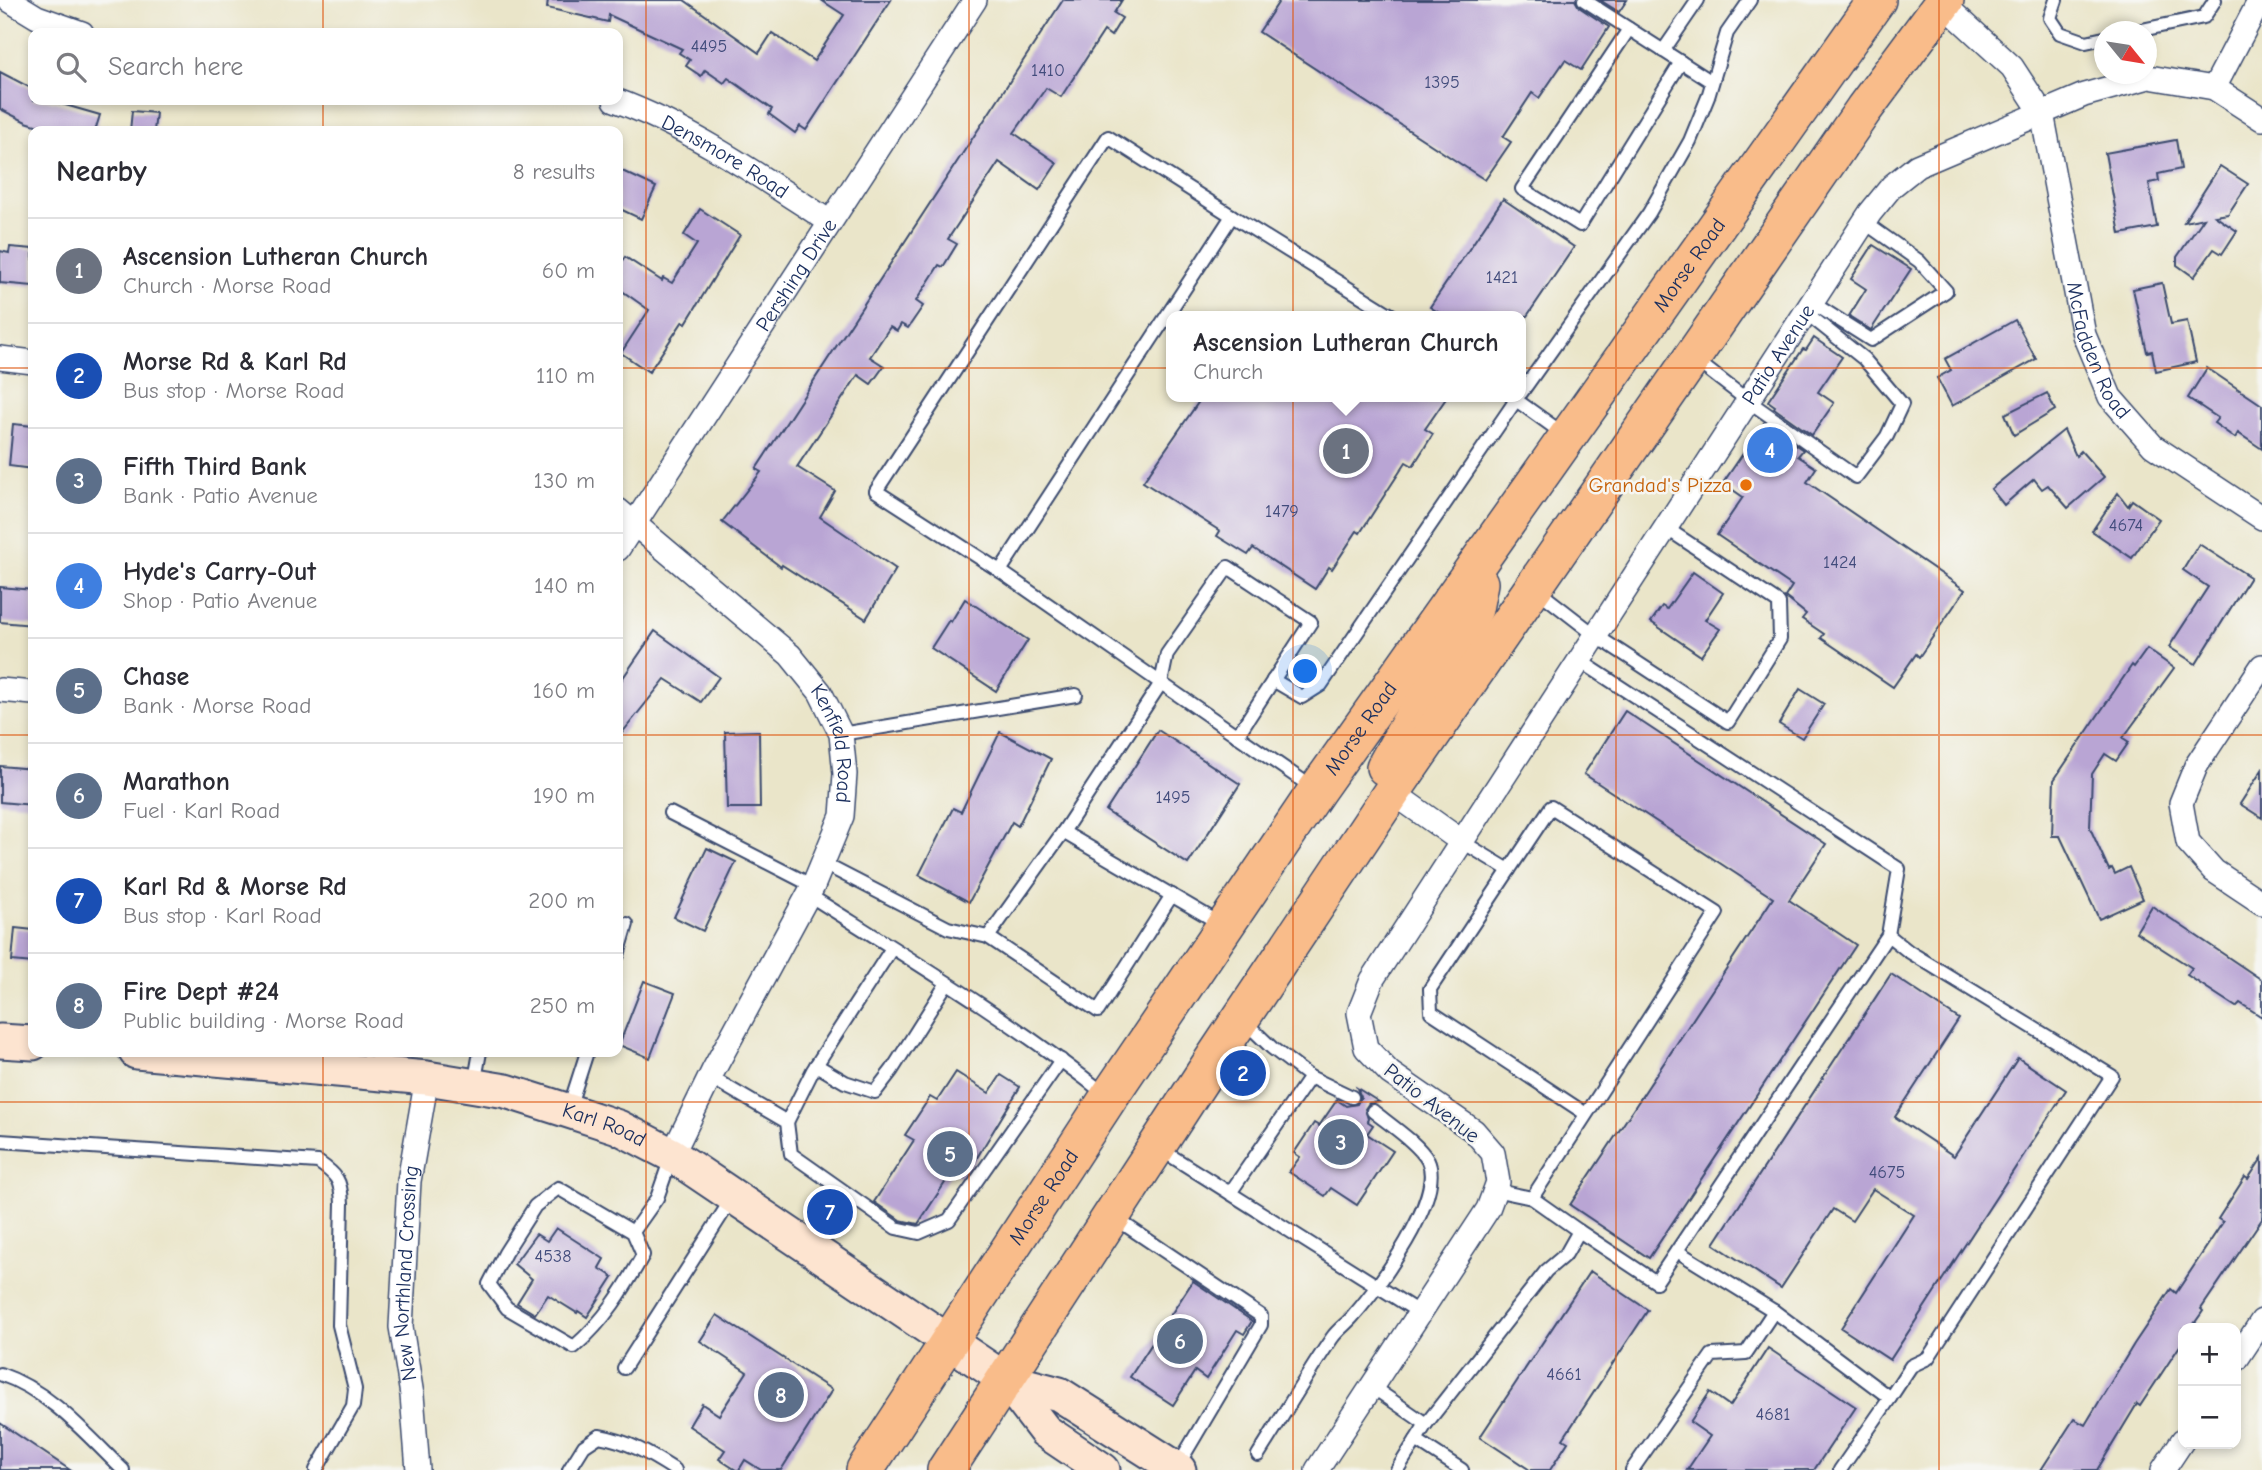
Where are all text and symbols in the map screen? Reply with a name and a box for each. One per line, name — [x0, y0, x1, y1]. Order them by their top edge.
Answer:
north arrow — [2094, 21, 2157, 84]
search box — [28, 28, 623, 105]
house number: 4495 — [691, 36, 727, 57]
icon: search — [52, 48, 90, 86]
text: Search here — [108, 52, 243, 82]
house number: 1410 — [1031, 60, 1065, 81]
house number: 1395 — [1424, 72, 1460, 93]
street label: Densmore Road — [658, 110, 793, 203]
text: Nearby — [56, 154, 147, 189]
text: 8 results — [513, 158, 595, 185]
street label: Pershing Drive — [751, 214, 842, 336]
street label: Morse Road — [1648, 214, 1730, 316]
text: Ascension Lutheran Church — [123, 242, 428, 272]
text: 1 — [74, 257, 84, 284]
text: 60 m — [542, 257, 595, 284]
house number: 1421 — [1486, 267, 1518, 288]
text: Church · Morse Road — [123, 272, 331, 299]
street label: McFadden Road — [2062, 280, 2135, 424]
street label: Patio Avenue — [1737, 300, 1819, 409]
popup — [1166, 311, 1526, 402]
text: Ascension Lutheran Church — [1193, 328, 1499, 358]
text: Morse Rd & Karl Rd — [123, 347, 347, 377]
text: Church — [1193, 358, 1263, 385]
text: 2 — [73, 362, 85, 389]
text: 110 m — [536, 362, 595, 389]
text: Bus stop · Morse Road — [123, 377, 344, 404]
pin: 4 — [1747, 424, 1793, 476]
pin: 1 — [1323, 425, 1369, 477]
text: Fifth Third Bank — [123, 452, 306, 482]
text: 3 — [73, 467, 85, 494]
text: 130 m — [534, 467, 595, 494]
place label: Grandad's Pizza — [1589, 473, 1732, 497]
marker: Grandad's Pizza — [1738, 477, 1754, 493]
text: Bank · Patio Avenue — [123, 482, 318, 509]
house number: 1479 — [1265, 501, 1299, 522]
house number: 4674 — [2109, 515, 2143, 536]
house number: 1424 — [1823, 552, 1857, 573]
text: Hyde's Carry-Out — [123, 557, 316, 587]
text: 4 — [74, 572, 84, 599]
text: 140 m — [534, 572, 595, 599]
text: Shop · Patio Avenue — [123, 587, 317, 614]
your location — [1288, 654, 1322, 688]
text: Chase — [123, 662, 189, 692]
text: 5 — [73, 677, 85, 704]
text: 160 m — [533, 677, 595, 704]
street label: Morse Road — [1319, 677, 1402, 780]
street label: Kenfield Road — [806, 679, 857, 804]
text: Bank · Morse Road — [123, 692, 311, 719]
text: Marathon — [123, 767, 230, 797]
text: 6 — [73, 782, 85, 809]
text: 190 m — [533, 782, 595, 809]
house number: 1495 — [1155, 787, 1191, 808]
text: Fuel · Karl Road — [123, 797, 280, 824]
text: Karl Rd & Morse Rd — [123, 872, 347, 902]
text: 7 — [74, 887, 84, 914]
text: 200 m — [528, 887, 595, 914]
text: Bus stop · Karl Road — [123, 902, 322, 929]
text: Fire Dept #24 — [123, 977, 279, 1007]
text: 8 — [73, 992, 85, 1019]
text: 250 m — [530, 992, 595, 1019]
text: Public building · Morse Road — [123, 1007, 404, 1034]
pin: 2 — [1220, 1047, 1266, 1099]
street label: Patio Avenue — [1379, 1058, 1485, 1148]
street label: Karl Road — [559, 1098, 650, 1152]
pin: 3 — [1318, 1116, 1364, 1168]
pin: 5 — [927, 1128, 973, 1180]
street label: Morse Road — [1004, 1145, 1083, 1249]
house number: 4675 — [1869, 1162, 1905, 1183]
street label: New Northland Crossing — [389, 1163, 424, 1383]
pin: 7 — [807, 1186, 853, 1238]
house number: 4538 — [535, 1246, 571, 1267]
pin: 6 — [1157, 1315, 1203, 1367]
map controls — [2178, 1323, 2241, 1449]
button: + — [2178, 1323, 2241, 1386]
house number: 4661 — [1546, 1364, 1582, 1385]
pin: 8 — [758, 1369, 804, 1421]
button: − — [2178, 1386, 2241, 1449]
house number: 4681 — [1756, 1404, 1790, 1425]

